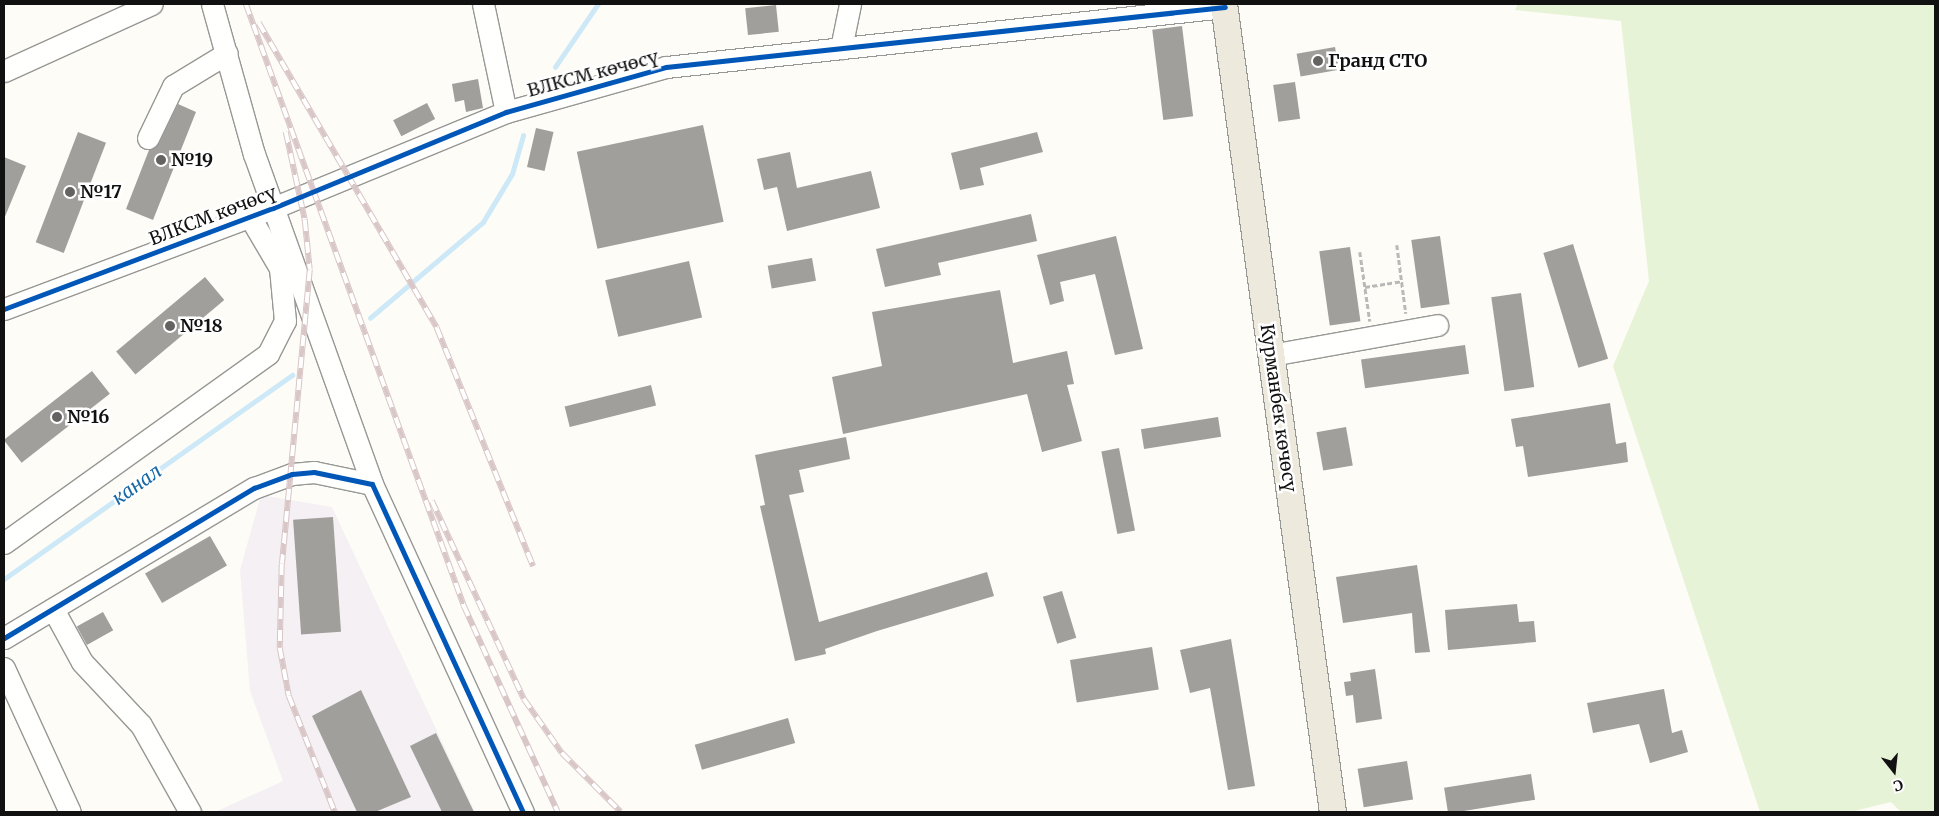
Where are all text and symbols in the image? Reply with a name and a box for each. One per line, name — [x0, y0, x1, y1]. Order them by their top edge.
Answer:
street label: ВЛКСМ көчөсү — [525, 46, 661, 102]
place label: Гранд СТО — [1328, 50, 1427, 72]
marker: Гранд СТО — [1312, 55, 1324, 67]
place label: №19 — [171, 149, 213, 171]
marker: №19 — [155, 154, 167, 166]
place label: №17 — [80, 181, 122, 203]
street label: ВЛКСМ көчөсү — [146, 182, 280, 250]
marker: №17 — [64, 186, 76, 198]
place label: №18 — [180, 315, 223, 337]
marker: №18 — [164, 320, 176, 332]
street label: Курманбек көчөсү — [1256, 323, 1300, 493]
place label: №16 — [67, 406, 109, 428]
marker: №16 — [51, 411, 63, 423]
water label: канал — [108, 460, 166, 510]
north arrow — [1869, 746, 1919, 796]
text: С — [1891, 775, 1905, 795]

